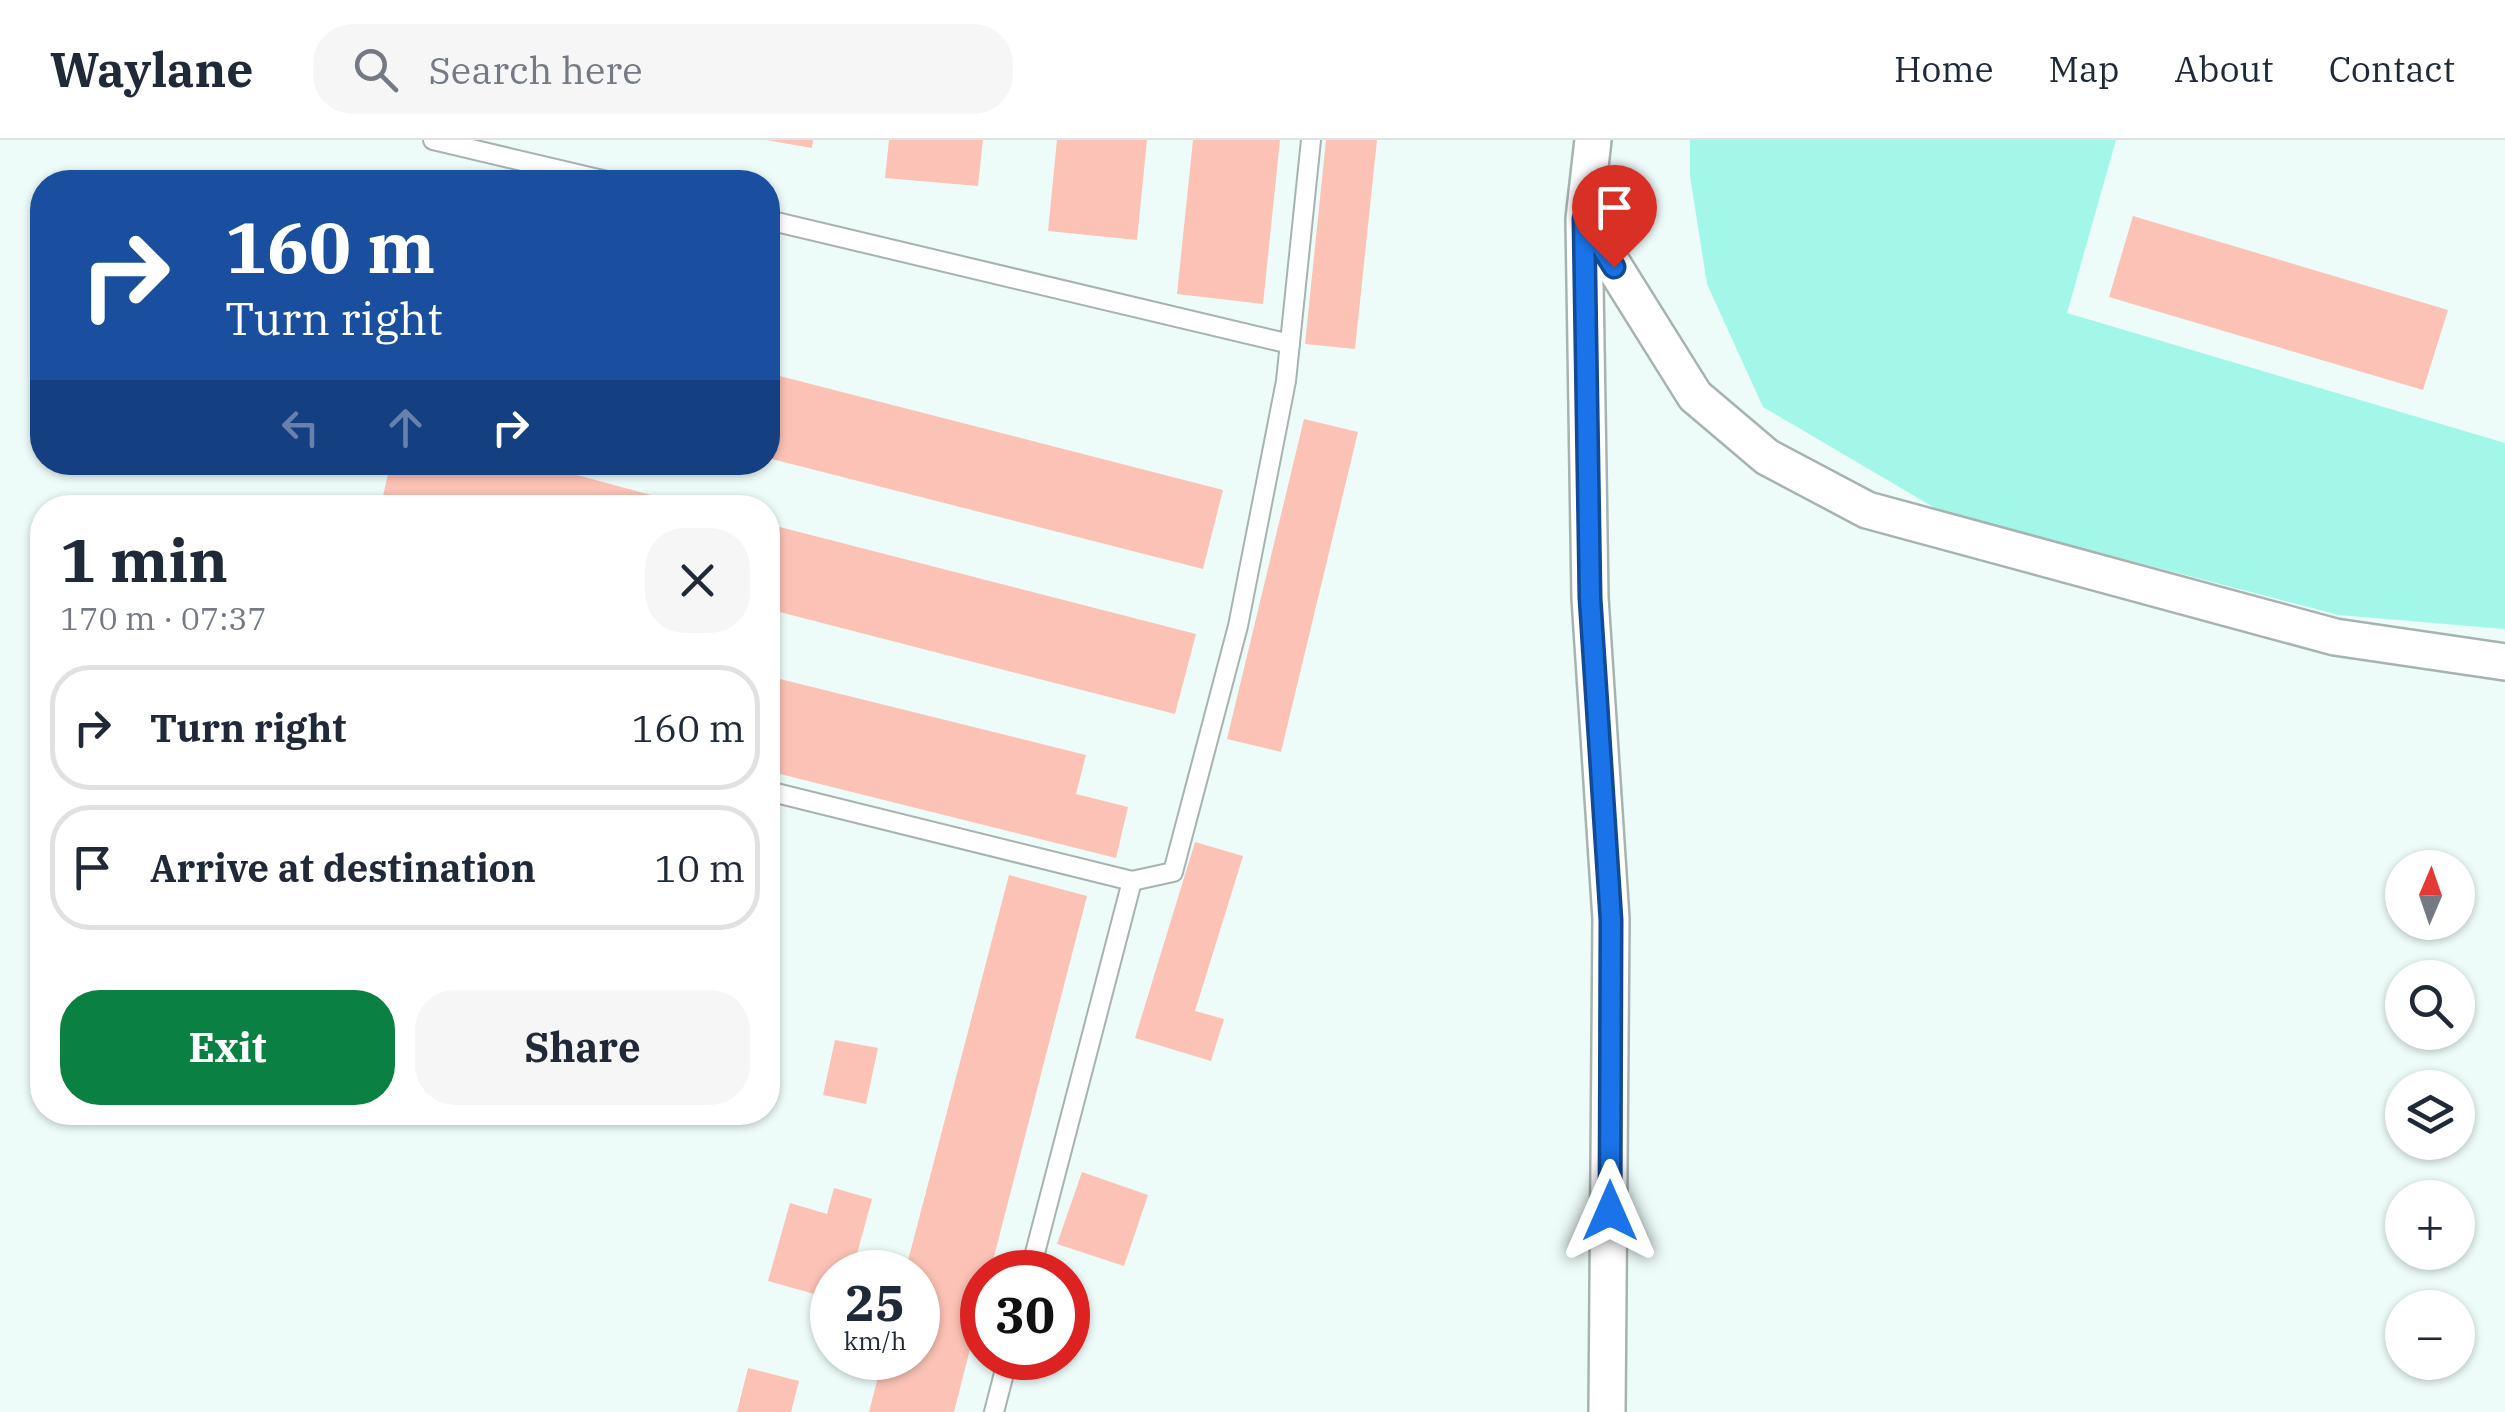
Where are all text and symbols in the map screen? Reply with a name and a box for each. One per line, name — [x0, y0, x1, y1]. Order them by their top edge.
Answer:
search box — [313, 24, 1013, 114]
text: Waylane — [50, 38, 253, 100]
icon: search — [348, 42, 403, 97]
text: Search here — [428, 45, 643, 94]
text: Home — [1894, 46, 1993, 92]
text: Map — [2048, 46, 2120, 92]
text: About — [2175, 46, 2274, 92]
text: Contact — [2329, 46, 2455, 92]
pin — [1572, 165, 1657, 268]
icon: arrive — [1587, 180, 1642, 235]
text: 160 m — [225, 201, 435, 292]
icon: right — [60, 210, 190, 340]
text: Turn right — [225, 289, 443, 347]
icon: left — [273, 400, 328, 455]
icon: ahead — [378, 400, 433, 455]
icon: right — [483, 400, 538, 455]
text: 1 min — [60, 520, 228, 599]
button: close — [645, 528, 750, 633]
text: 170 m · 07:37 — [60, 597, 267, 639]
icon: right — [65, 700, 120, 755]
text: Turn right — [150, 703, 346, 752]
text: 160 m — [632, 703, 745, 752]
icon: arrive — [65, 840, 120, 895]
text: Arrive at destination — [150, 843, 536, 892]
text: 10 m — [654, 843, 745, 892]
north arrow — [2385, 850, 2475, 940]
map controls — [2385, 850, 2475, 1380]
button: search — [2385, 960, 2475, 1050]
button: Exit — [60, 990, 395, 1105]
button: Share — [415, 990, 750, 1105]
button: layers — [2385, 1070, 2475, 1160]
position arrow — [1558, 1159, 1662, 1263]
button: + — [2385, 1180, 2475, 1270]
speed limit sign: 30 — [960, 1250, 1090, 1380]
text: 25 — [845, 1270, 905, 1335]
button: − — [2385, 1290, 2475, 1380]
text: km/h — [843, 1324, 907, 1357]

